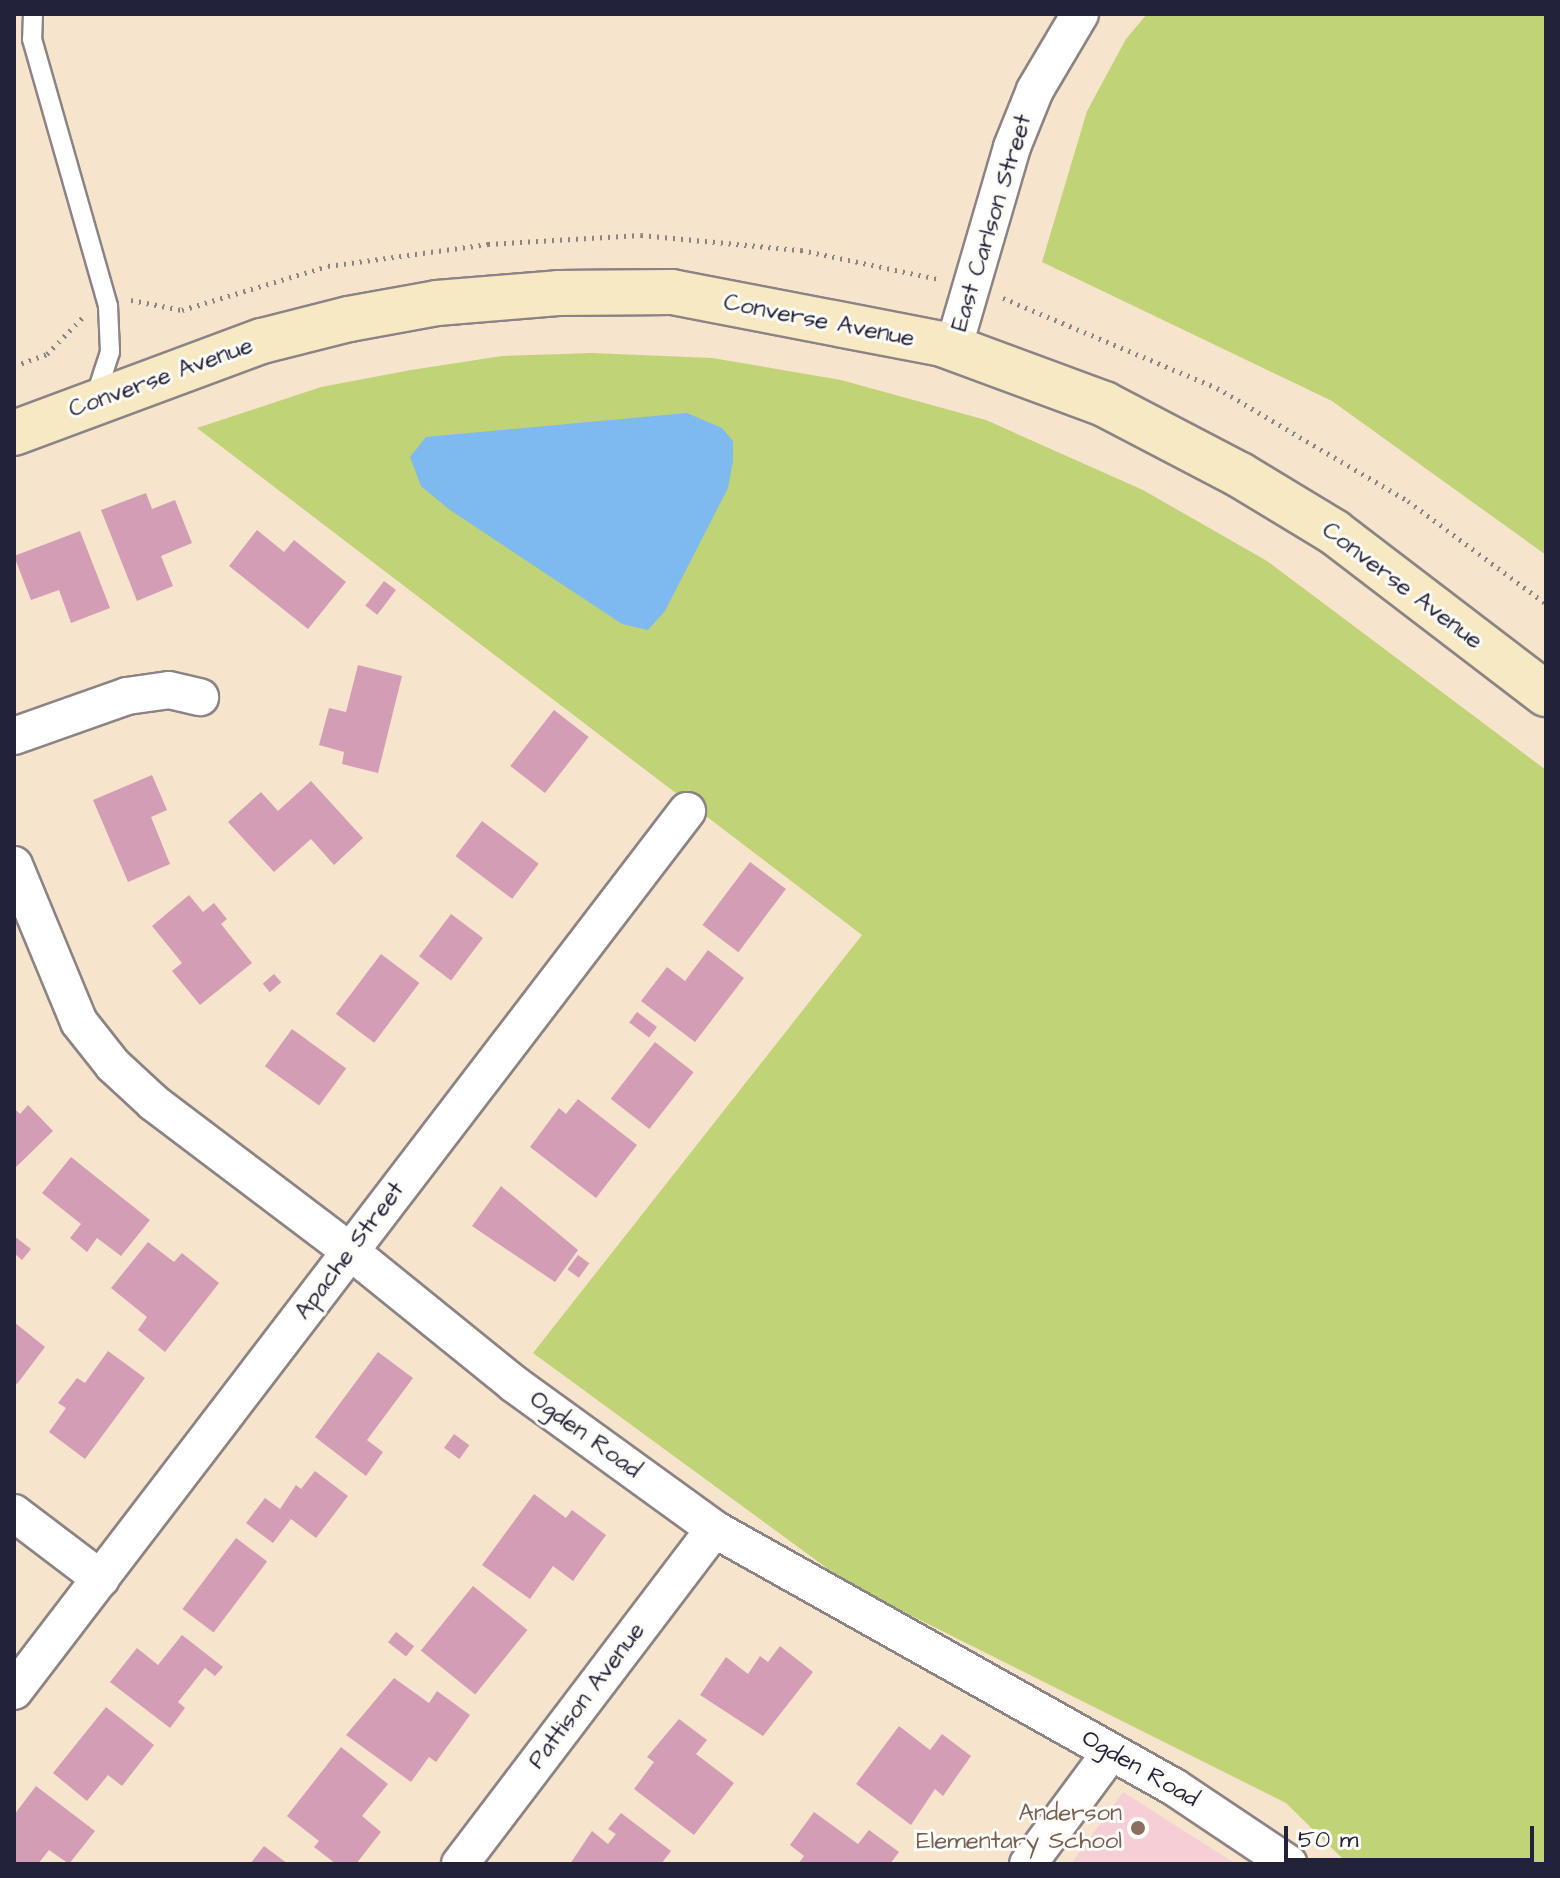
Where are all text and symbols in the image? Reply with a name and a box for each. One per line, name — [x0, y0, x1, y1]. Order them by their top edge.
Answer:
street label: East Carlson Street — [945, 111, 1039, 335]
street label: Converse Avenue — [721, 288, 917, 354]
street label: Converse Avenue — [65, 331, 257, 425]
street label: Converse Avenue — [1316, 516, 1488, 656]
street label: Apache Street — [289, 1177, 411, 1325]
street label: Ogden Road — [524, 1385, 646, 1485]
street label: Pattison Avenue — [523, 1617, 651, 1775]
street label: Ogden Road — [1076, 1724, 1204, 1814]
place label: Anderson Elementary School — [916, 1800, 1122, 1856]
scale bar — [1288, 1810, 1538, 1860]
marker: Anderson Elementary School — [1129, 1819, 1147, 1837]
text: 50 m — [1298, 1823, 1358, 1857]

